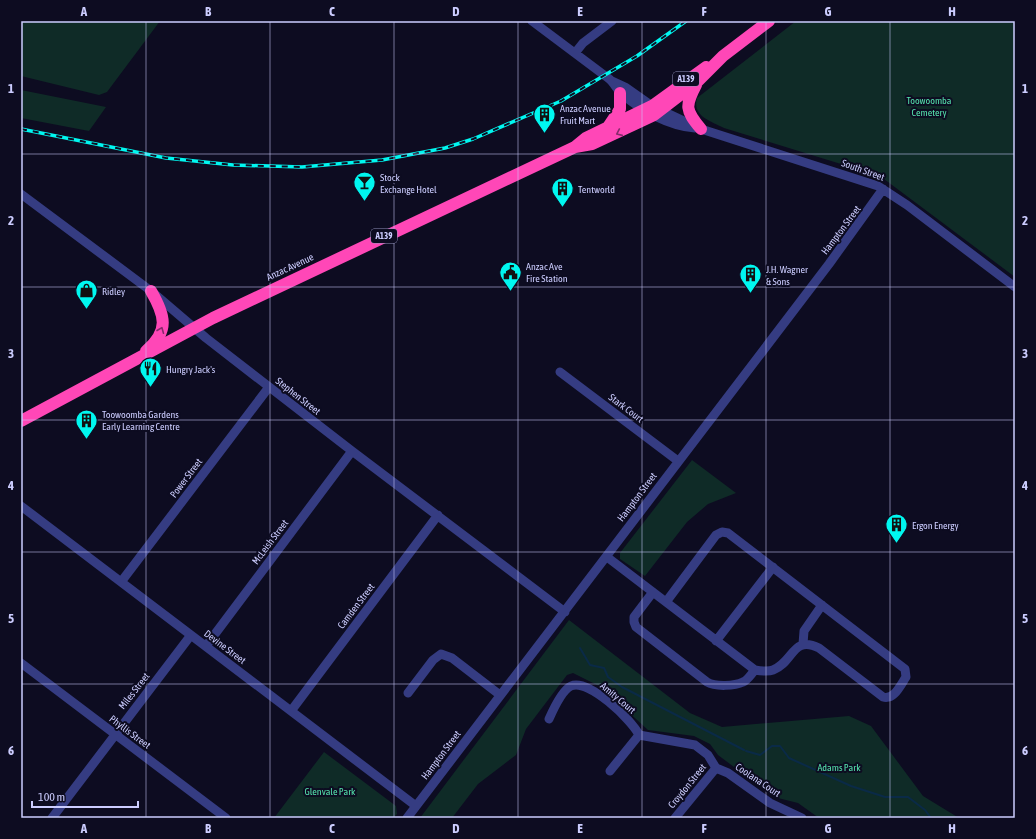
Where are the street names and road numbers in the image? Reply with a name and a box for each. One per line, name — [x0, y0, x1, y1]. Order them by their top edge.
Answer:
road number: A139 — [673, 72, 699, 86]
street label: South Street — [840, 157, 886, 183]
street label: Hampton Street — [819, 203, 863, 256]
road number: A139 — [371, 229, 397, 243]
street label: Anzac Avenue — [265, 251, 316, 283]
street label: Stephen Street — [273, 375, 323, 417]
street label: Stark Court — [607, 392, 645, 425]
street label: Power Street — [168, 456, 204, 500]
street label: Hampton Street — [615, 470, 659, 523]
street label: McLeish Street — [250, 518, 290, 566]
street label: Camden Street — [335, 581, 377, 631]
street label: Devine Street — [202, 628, 248, 666]
street label: Miles Street — [116, 671, 152, 711]
street label: Amity Court — [598, 680, 638, 716]
street label: Phyllis Street — [107, 713, 153, 751]
street label: Hampton Street — [419, 728, 463, 781]
street label: Coolana Court — [733, 761, 783, 799]
street label: Croydon Street — [666, 762, 708, 810]

